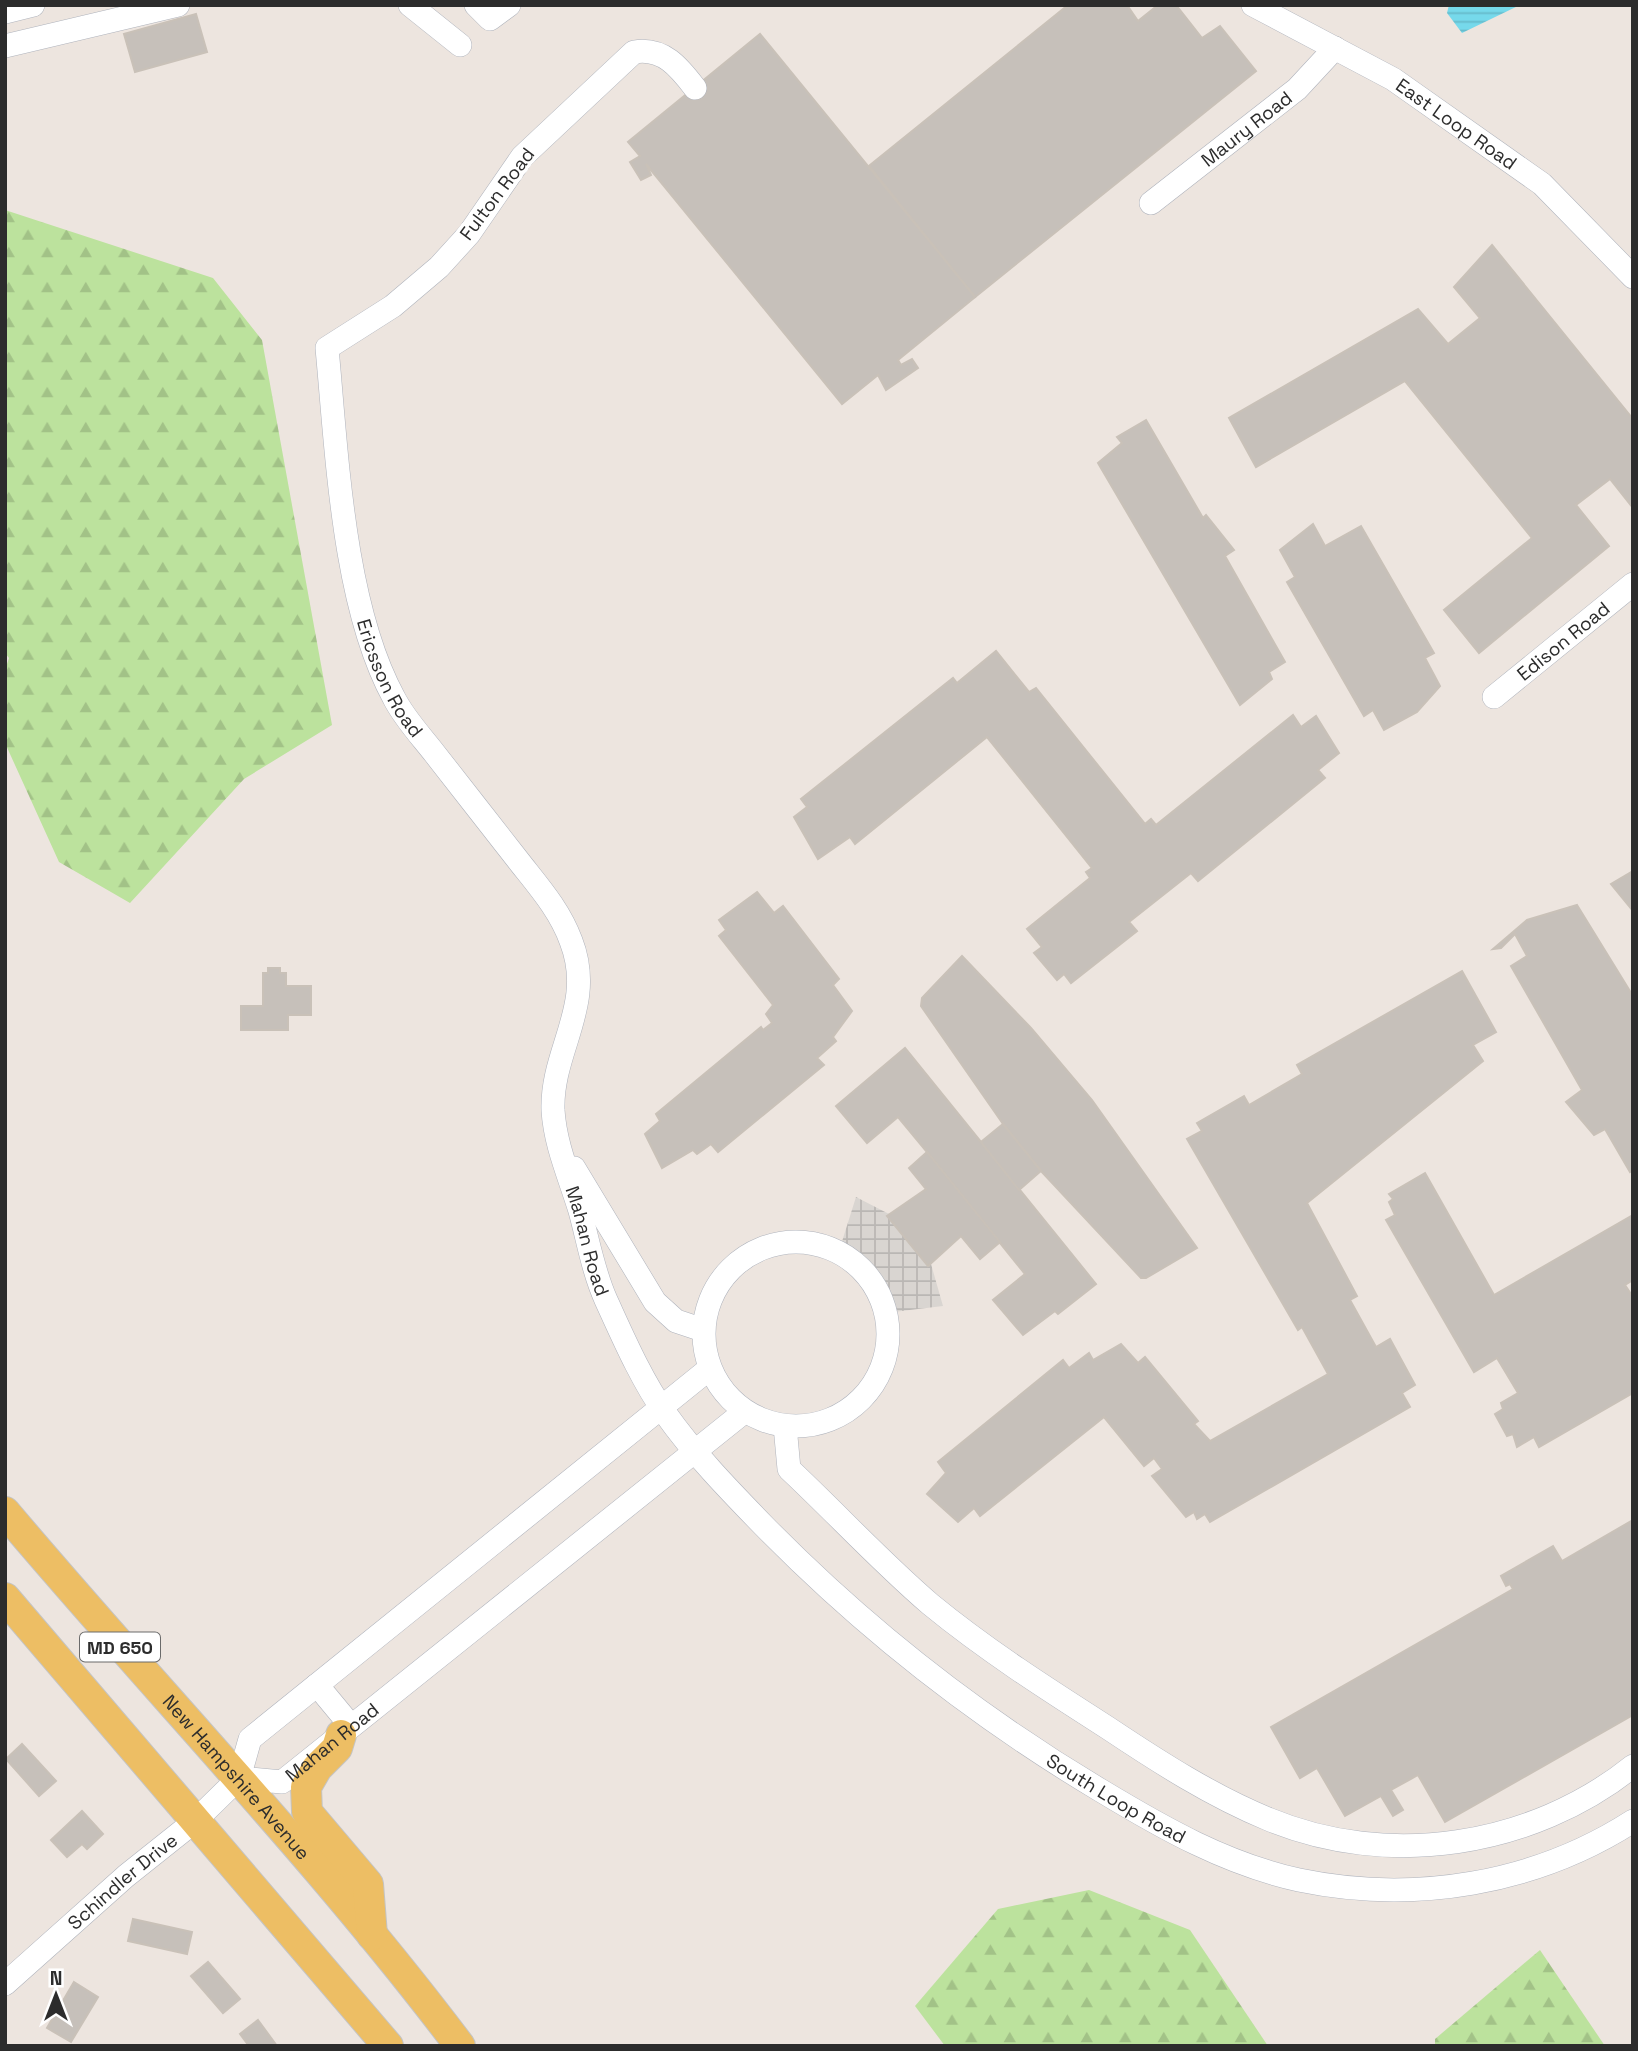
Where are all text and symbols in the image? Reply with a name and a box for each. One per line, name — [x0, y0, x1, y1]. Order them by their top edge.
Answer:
street label: East Loop Road — [1391, 72, 1522, 175]
street label: Maury Road — [1196, 85, 1297, 172]
street label: Fulton Road — [454, 143, 540, 245]
street label: Edison Road — [1511, 596, 1615, 686]
street label: Ericsson Road — [351, 616, 429, 742]
street label: Mahan Road — [560, 1182, 615, 1299]
road number: MD 650 — [80, 1632, 160, 1662]
street label: New Hampshire Avenue — [157, 1689, 316, 1865]
street label: Mahan Road — [280, 1697, 384, 1787]
street label: South Loop Road — [1042, 1747, 1190, 1849]
street label: Schindler Drive — [62, 1827, 182, 1935]
north arrow — [21, 1960, 91, 2030]
text: N — [50, 1966, 62, 1991]

